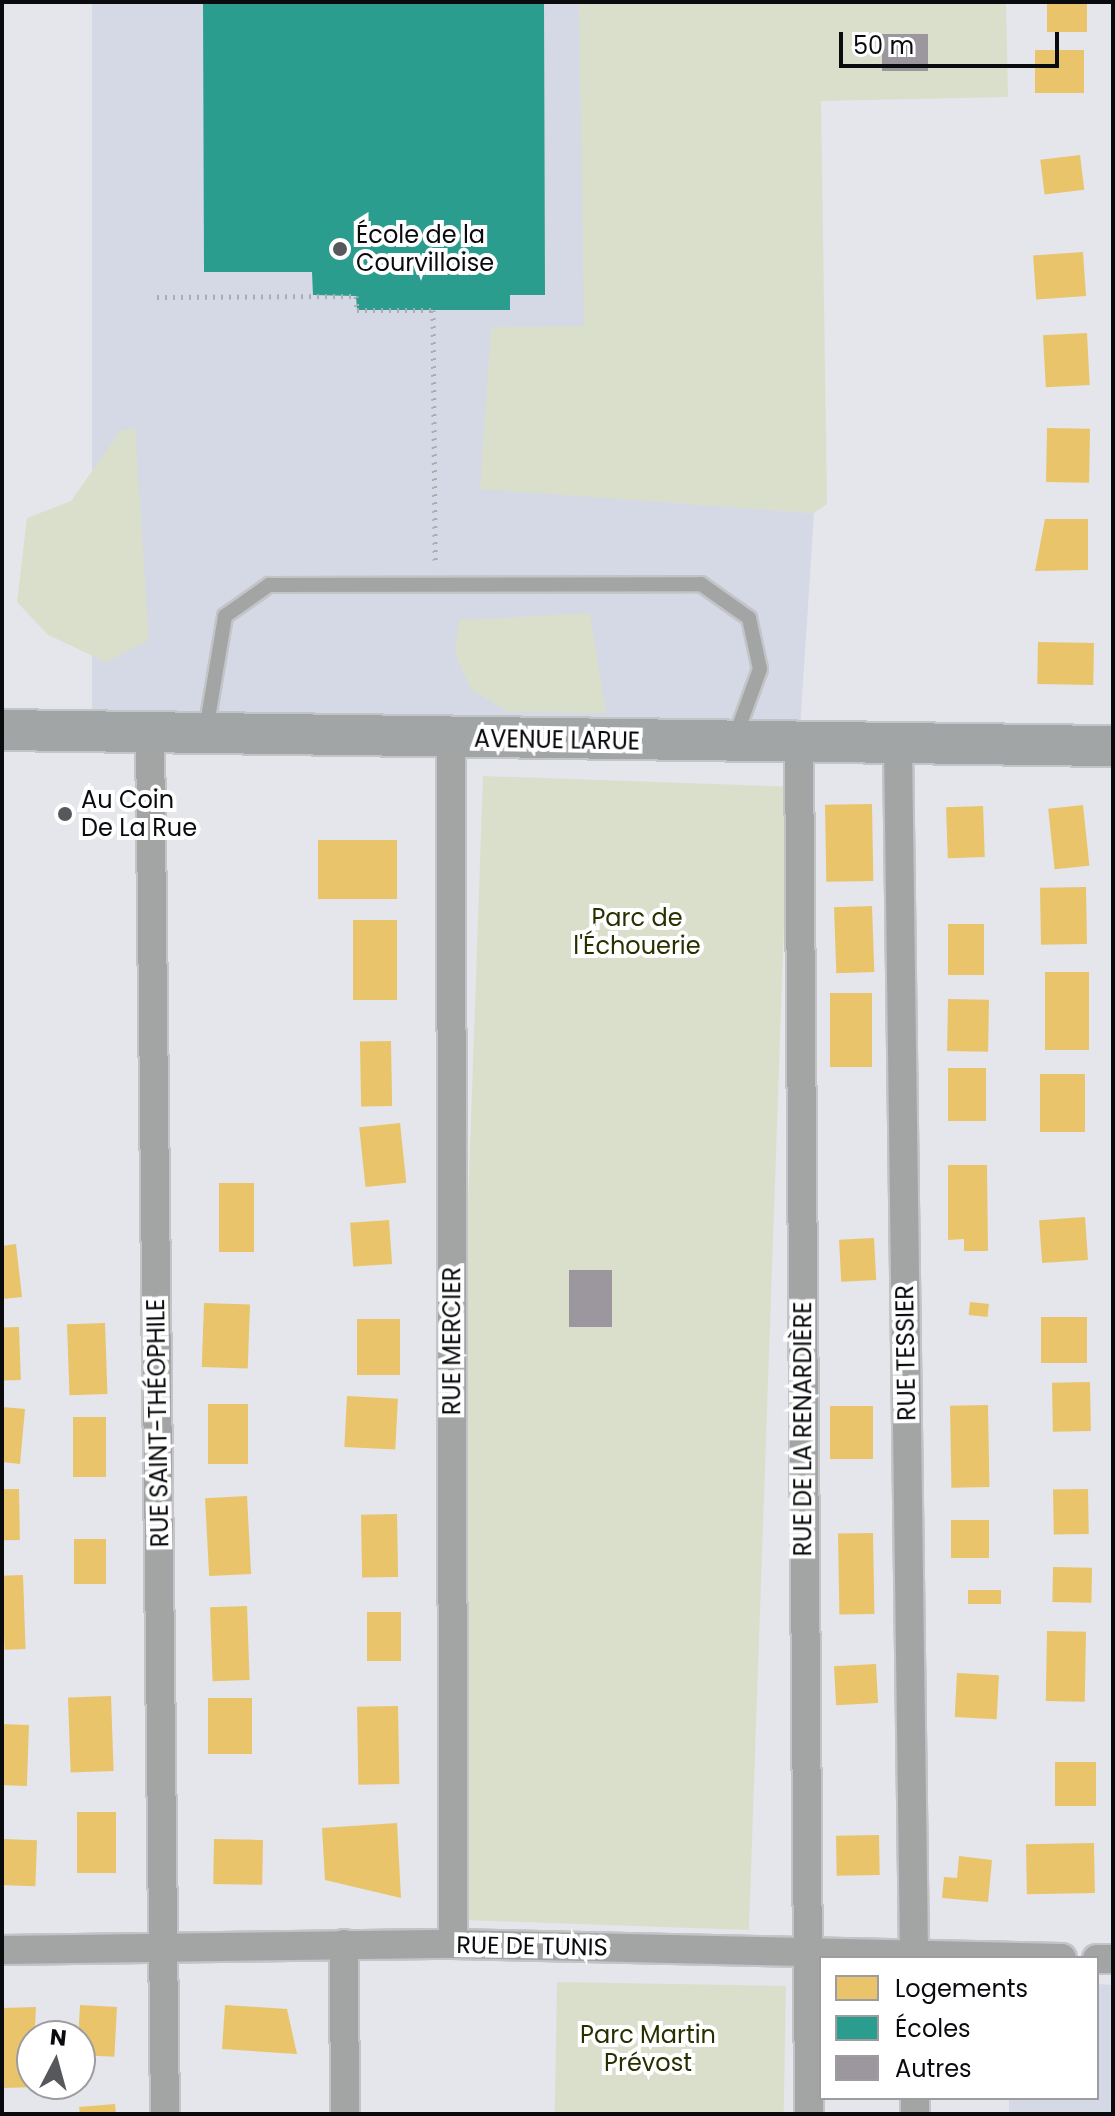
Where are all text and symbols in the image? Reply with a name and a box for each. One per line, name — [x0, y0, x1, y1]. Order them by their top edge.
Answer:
scale bar — [843, 16, 1063, 66]
text: 50 m — [853, 29, 914, 62]
place label: École de la Courvilloise — [356, 221, 494, 277]
marker: École de la Courvilloise — [331, 240, 349, 258]
street label: AVENUE LARUE — [474, 724, 640, 756]
place label: Au Coin De La Rue — [81, 786, 197, 842]
marker: Au Coin De La Rue — [56, 805, 74, 823]
park label: Parc de l'Échouerie — [573, 904, 701, 960]
street label: RUE MERCIER — [438, 1267, 466, 1415]
street label: RUE TESSIER — [890, 1285, 922, 1421]
street label: RUE SAINT-THÉOPHILE — [141, 1298, 175, 1548]
street label: RUE DE LA RENARDIÈRE — [789, 1302, 817, 1556]
street label: RUE DE TUNIS — [456, 1930, 608, 1962]
legend — [819, 1956, 1099, 2100]
text: Logements — [895, 1972, 1028, 2005]
text: Écoles — [895, 2012, 971, 2045]
north arrow — [16, 2020, 96, 2100]
text: N — [48, 2021, 68, 2054]
park label: Parc Martin Prévost — [580, 2021, 716, 2077]
text: Autres — [895, 2052, 972, 2085]

